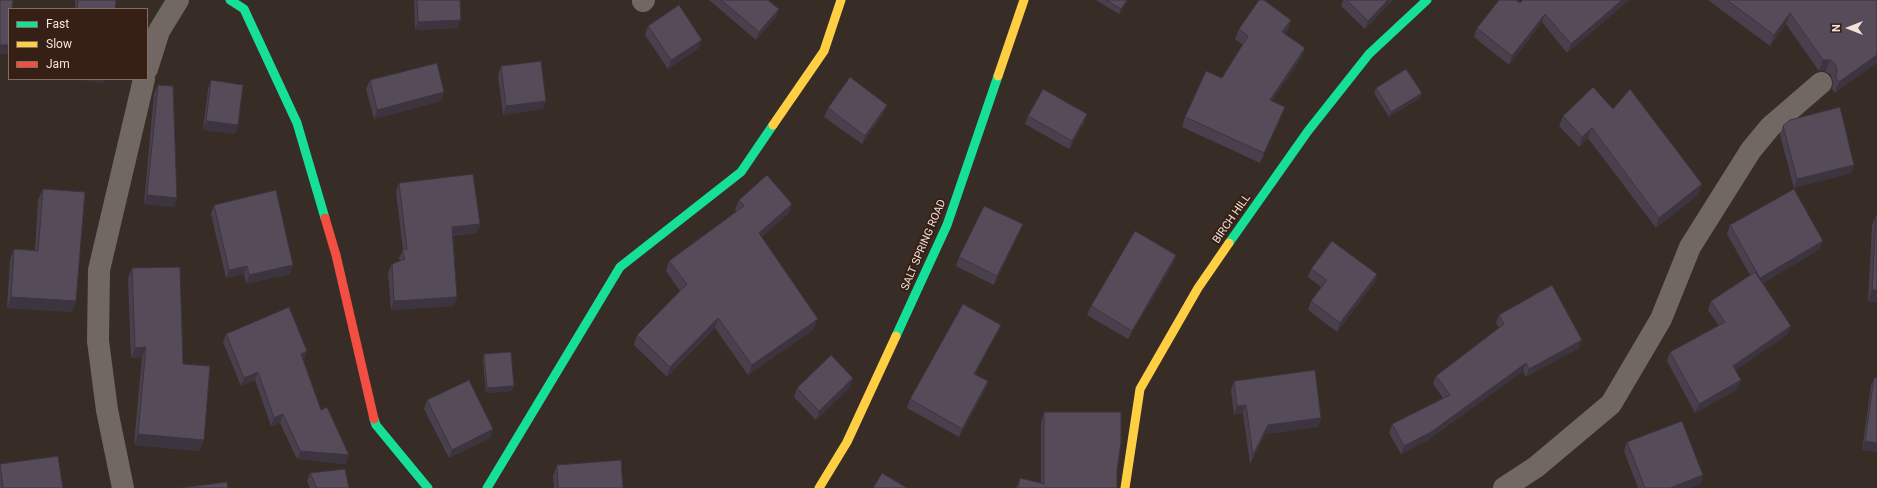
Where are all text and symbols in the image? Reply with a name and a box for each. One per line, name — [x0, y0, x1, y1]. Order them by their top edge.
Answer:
legend — [8, 8, 148, 80]
north arrow — [1829, 8, 1869, 48]
text: Fast — [46, 17, 69, 31]
text: N — [1830, 24, 1843, 32]
text: Slow — [46, 37, 72, 51]
text: Jam — [46, 57, 70, 71]
street label: BIRCH HILL — [1210, 192, 1254, 246]
street label: SALT SPRING ROAD — [899, 198, 949, 292]

